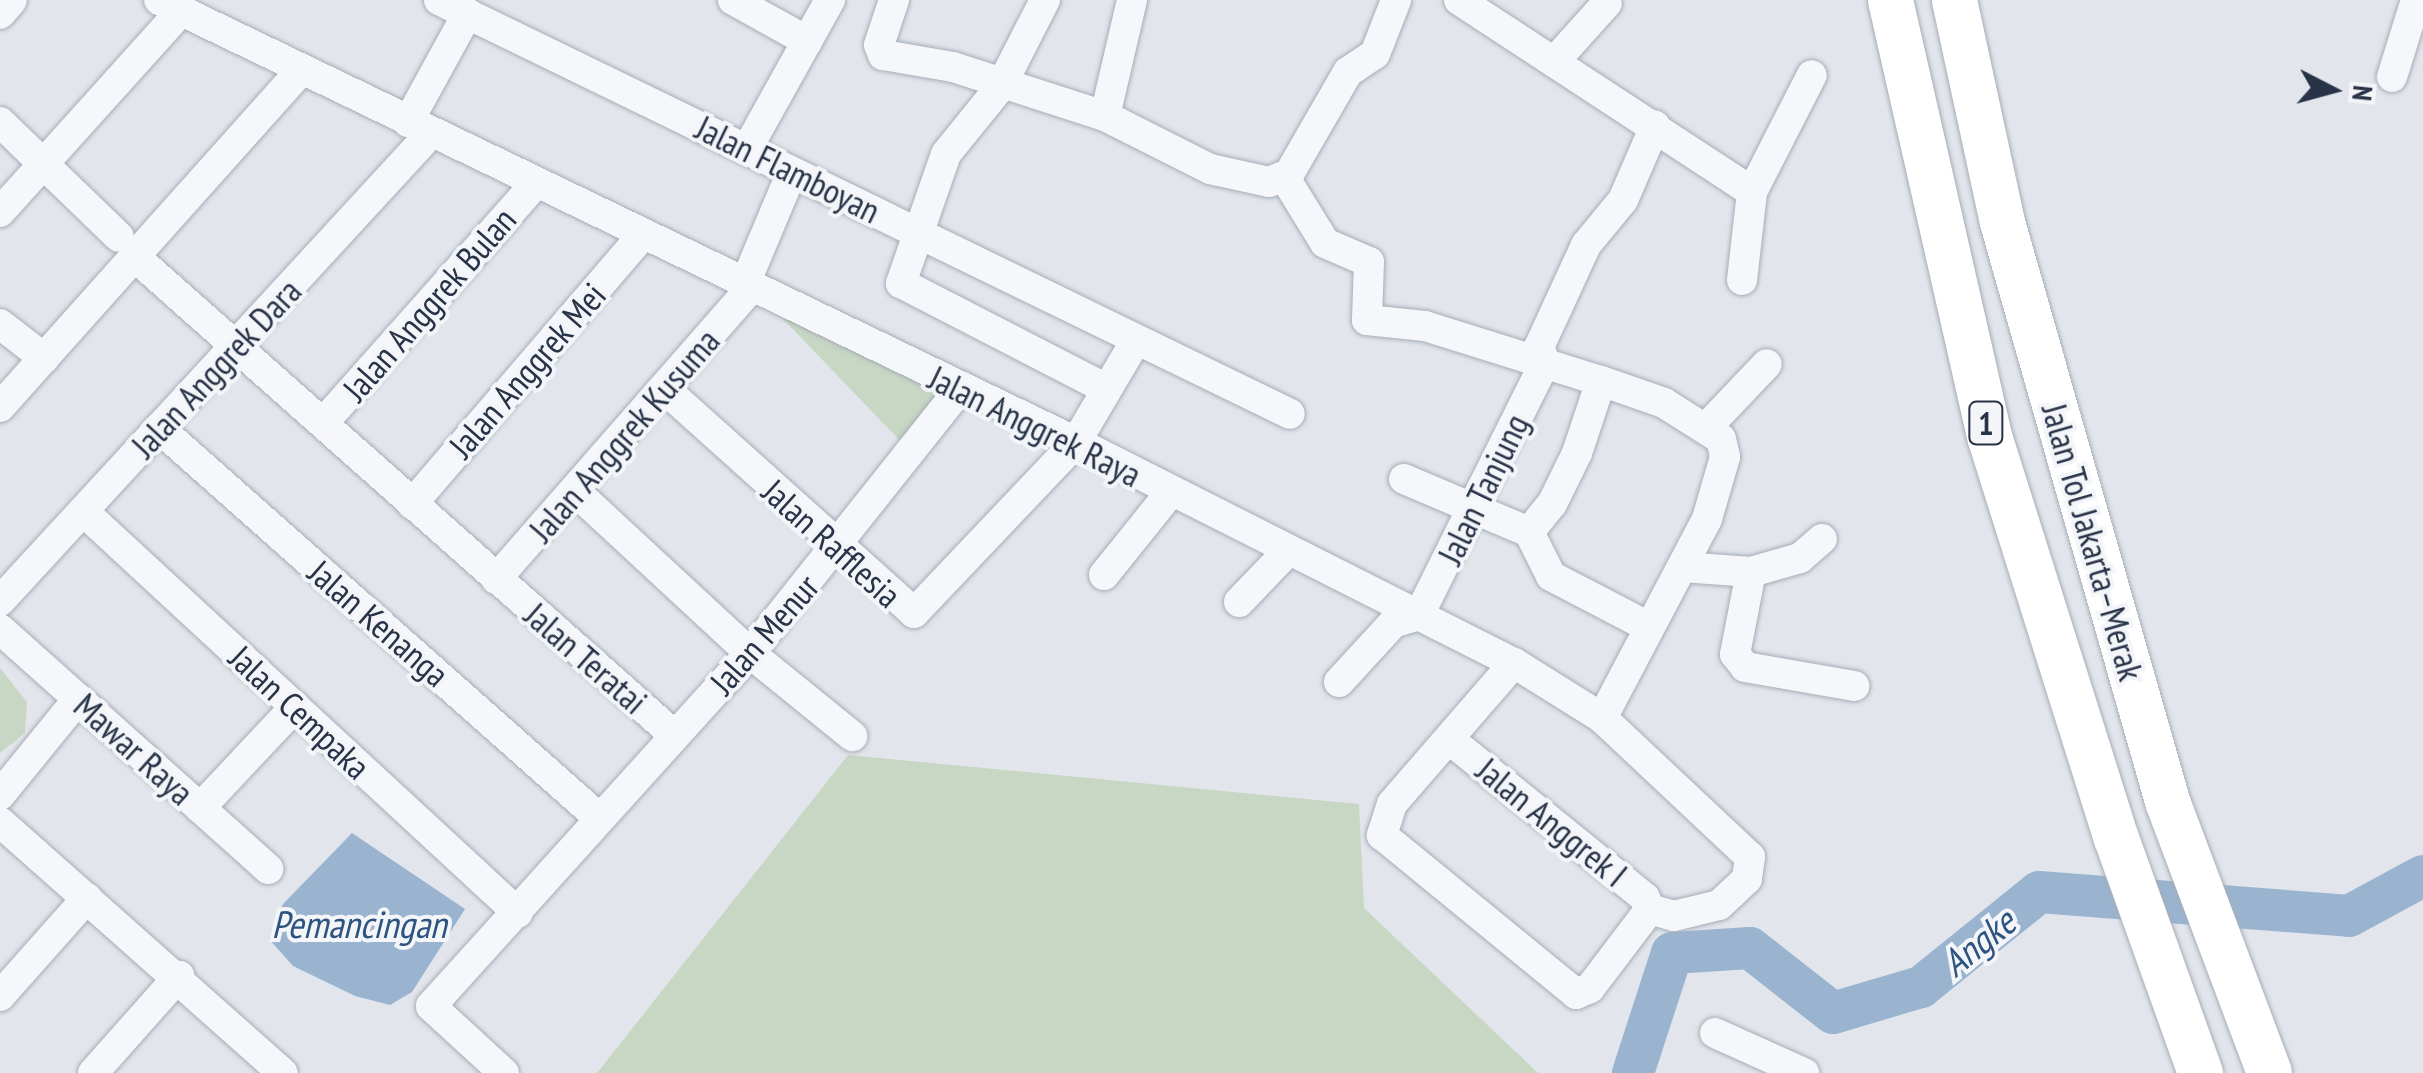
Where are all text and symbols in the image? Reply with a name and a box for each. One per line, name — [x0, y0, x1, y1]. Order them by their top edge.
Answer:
north arrow — [2283, 40, 2383, 140]
text: N — [2344, 84, 2383, 103]
street label: Jalan Flamboyan — [689, 106, 887, 232]
street label: Jalan Anggrek Bulan — [333, 198, 525, 410]
street label: Jalan Anggrek Dara — [122, 269, 310, 467]
street label: Jalan Anggrek Mei — [439, 274, 615, 466]
street label: Jalan Anggrek Kusuma — [520, 319, 728, 551]
street label: Jalan Anggrek Raya — [921, 356, 1149, 496]
road number: 1 — [1966, 396, 2006, 450]
street label: Jalan Tol Jakarta–Merak — [2033, 398, 2153, 686]
street label: Jalan Tanjung — [1428, 407, 1538, 571]
street label: Jalan Rafflesia — [754, 470, 910, 616]
street label: Jalan Kenanga — [300, 551, 458, 695]
street label: Jalan Menur — [701, 566, 827, 702]
street label: Jalan Teratai — [516, 593, 656, 723]
street label: Jalan Cempaka — [221, 636, 379, 788]
street label: Mawar Raya — [66, 685, 202, 813]
street label: Jalan Anggrek I — [1468, 748, 1636, 896]
water label: Angke — [1932, 899, 2024, 985]
water label: Pemancingan — [271, 901, 447, 947]

